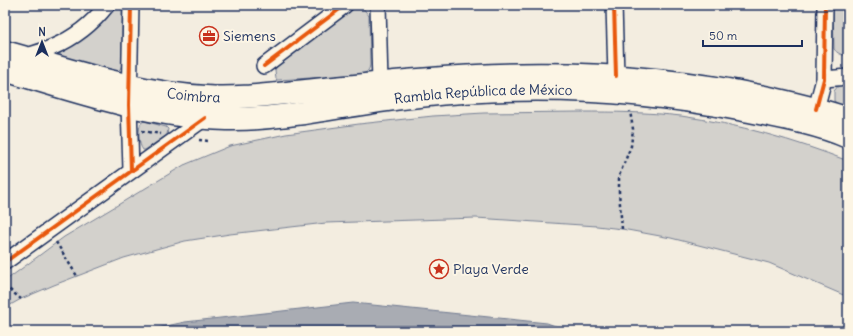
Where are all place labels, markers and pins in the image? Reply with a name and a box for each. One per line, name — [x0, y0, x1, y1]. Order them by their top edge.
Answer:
office icon: Siemens — [198, 25, 220, 47]
place label: Siemens — [223, 27, 276, 45]
place icon: Playa Verde — [428, 258, 450, 280]
place label: Playa Verde — [453, 260, 529, 278]

